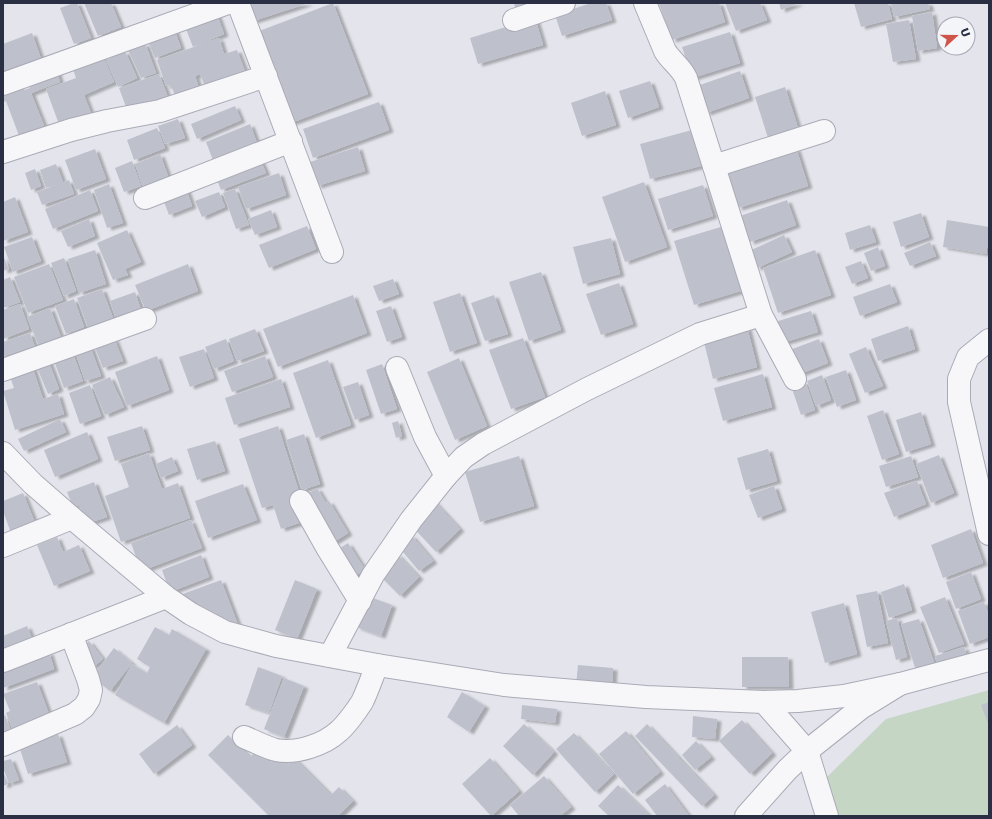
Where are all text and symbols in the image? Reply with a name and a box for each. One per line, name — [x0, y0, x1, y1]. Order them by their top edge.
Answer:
north arrow — [936, 16, 976, 56]
text: U — [957, 26, 973, 39]

